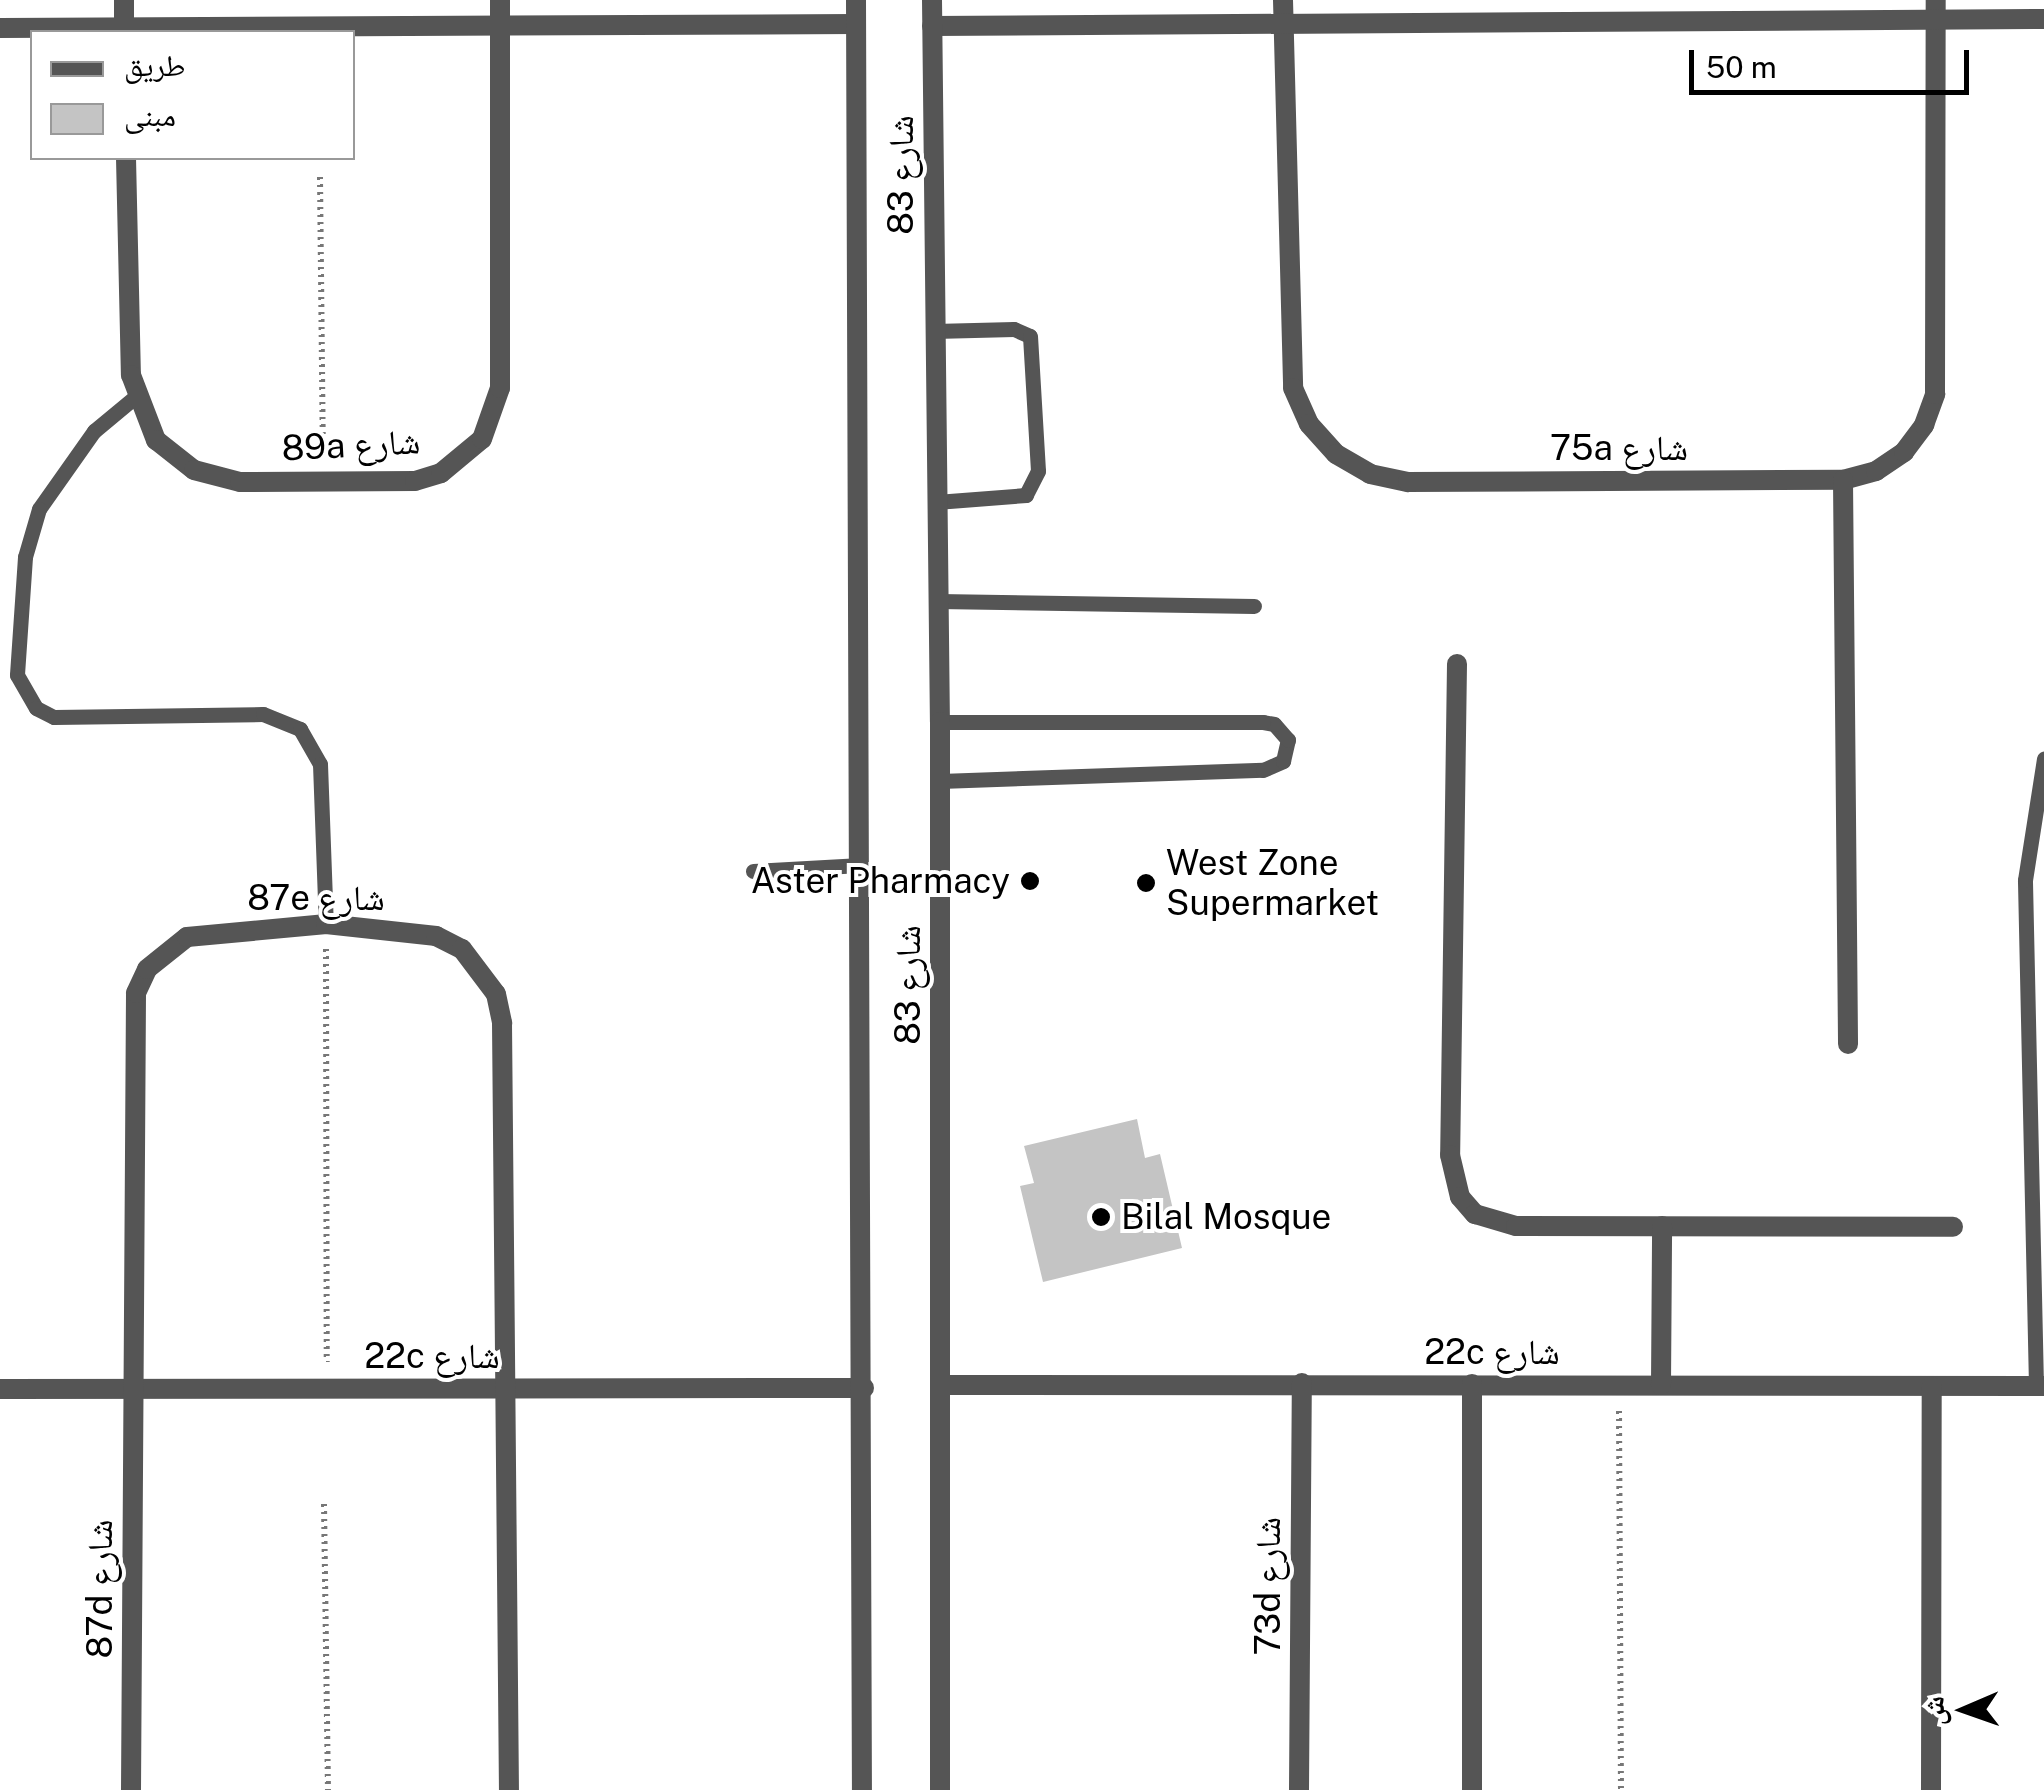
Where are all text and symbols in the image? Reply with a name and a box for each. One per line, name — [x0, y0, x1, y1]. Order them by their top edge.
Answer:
legend — [30, 30, 355, 160]
scale bar — [1694, 30, 1974, 92]
text: طريق — [124, 47, 185, 83]
text: 50 m — [1706, 49, 1777, 85]
text: مبنى — [124, 97, 176, 133]
street label: شارع 83 — [880, 115, 922, 235]
street label: 89a شارع — [281, 420, 421, 470]
street label: 75a شارع — [1550, 427, 1688, 469]
place label: West Zone Supermarket — [1166, 842, 1379, 924]
place label: Aster Pharmacy — [751, 860, 1010, 902]
marker: Aster Pharmacy — [1019, 870, 1041, 892]
marker: West Zone Supermarket — [1135, 872, 1157, 894]
street label: 87e شارع — [247, 877, 385, 919]
street label: شارع 83 — [887, 925, 929, 1045]
place label: Bilal Mosque — [1121, 1196, 1331, 1238]
marker: Bilal Mosque — [1090, 1206, 1112, 1228]
street label: 22c شارع — [1424, 1331, 1560, 1373]
street label: 22c شارع — [364, 1335, 500, 1377]
street label: 73d شارع — [1247, 1517, 1289, 1655]
street label: 87d شارع — [79, 1520, 121, 1658]
north arrow — [1914, 1660, 2014, 1760]
text: ش — [1917, 1696, 1951, 1726]

